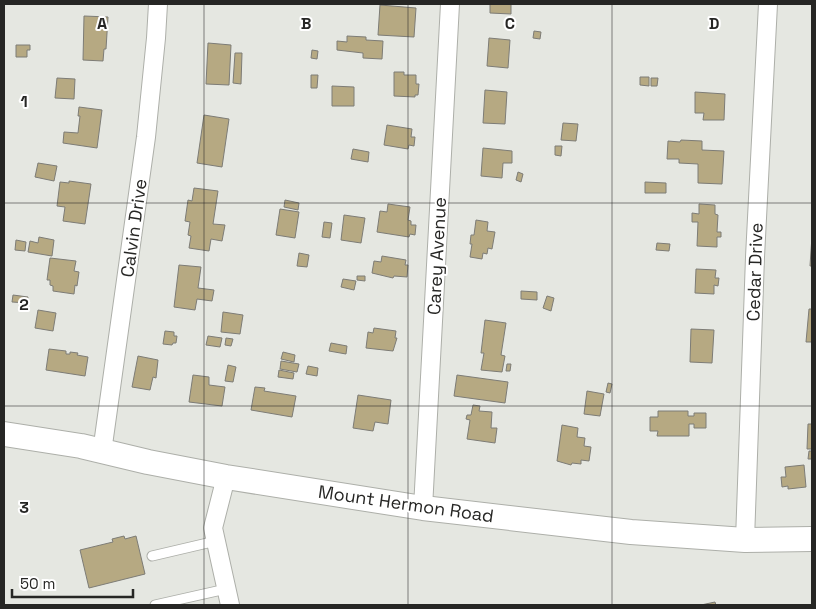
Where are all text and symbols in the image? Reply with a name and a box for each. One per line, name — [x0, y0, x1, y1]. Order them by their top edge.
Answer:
text: A — [97, 13, 107, 34]
text: B — [301, 13, 311, 34]
text: C — [505, 13, 515, 34]
text: D — [709, 13, 719, 34]
text: 1 — [20, 91, 28, 112]
street label: Calvin Drive — [115, 177, 152, 279]
street label: Carey Avenue — [422, 196, 451, 315]
street label: Cedar Drive — [741, 222, 768, 322]
text: 2 — [19, 294, 29, 315]
street label: Mount Hermon Road — [317, 480, 495, 527]
text: 3 — [19, 497, 29, 518]
scale bar — [12, 566, 134, 598]
text: 50 m — [20, 574, 55, 593]

